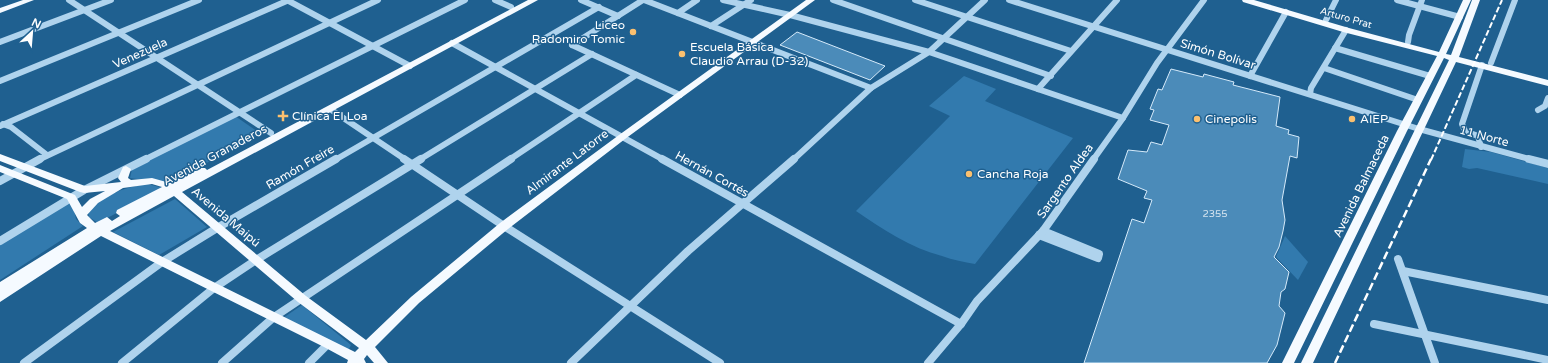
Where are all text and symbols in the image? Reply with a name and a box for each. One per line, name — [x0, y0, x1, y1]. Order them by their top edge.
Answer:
street label: Arturo Prat — [1319, 5, 1373, 31]
north arrow — [12, 12, 52, 52]
text: N — [29, 16, 43, 31]
place label: Liceo Radomiro Tomic — [532, 18, 625, 46]
marker: Liceo Radomiro Tomic — [628, 27, 638, 37]
street label: Venezuela — [110, 35, 170, 71]
street label: Simón Bolívar — [1179, 36, 1258, 72]
place label: Escuela Básica Claudio Arrau (D-32) — [690, 40, 808, 68]
marker: Escuela Básica Claudio Arrau (D-32) — [677, 49, 687, 59]
place label: Clínica El Loa — [292, 109, 368, 123]
marker: Clínica El Loa — [277, 110, 289, 122]
place label: Cinepolis — [1205, 112, 1257, 126]
place label: AIEP — [1360, 112, 1388, 126]
marker: Cinepolis — [1192, 114, 1202, 124]
marker: AIEP — [1347, 114, 1357, 124]
street label: Avenida Granaderos — [161, 122, 270, 188]
street label: 11 Norte — [1458, 123, 1511, 149]
street label: Almirante Latorre — [523, 126, 611, 198]
street label: Avenida Balmaceda — [1330, 132, 1392, 240]
street label: Sargento Aldea — [1034, 141, 1096, 221]
street label: Ramón Freire — [263, 142, 337, 192]
street label: Hernán Cortés — [673, 148, 751, 200]
place label: Cancha Roja — [977, 167, 1049, 181]
marker: Cancha Roja — [964, 169, 974, 179]
street label: Avenida Maipú — [189, 184, 263, 250]
house number: 2355 — [1202, 208, 1228, 220]

